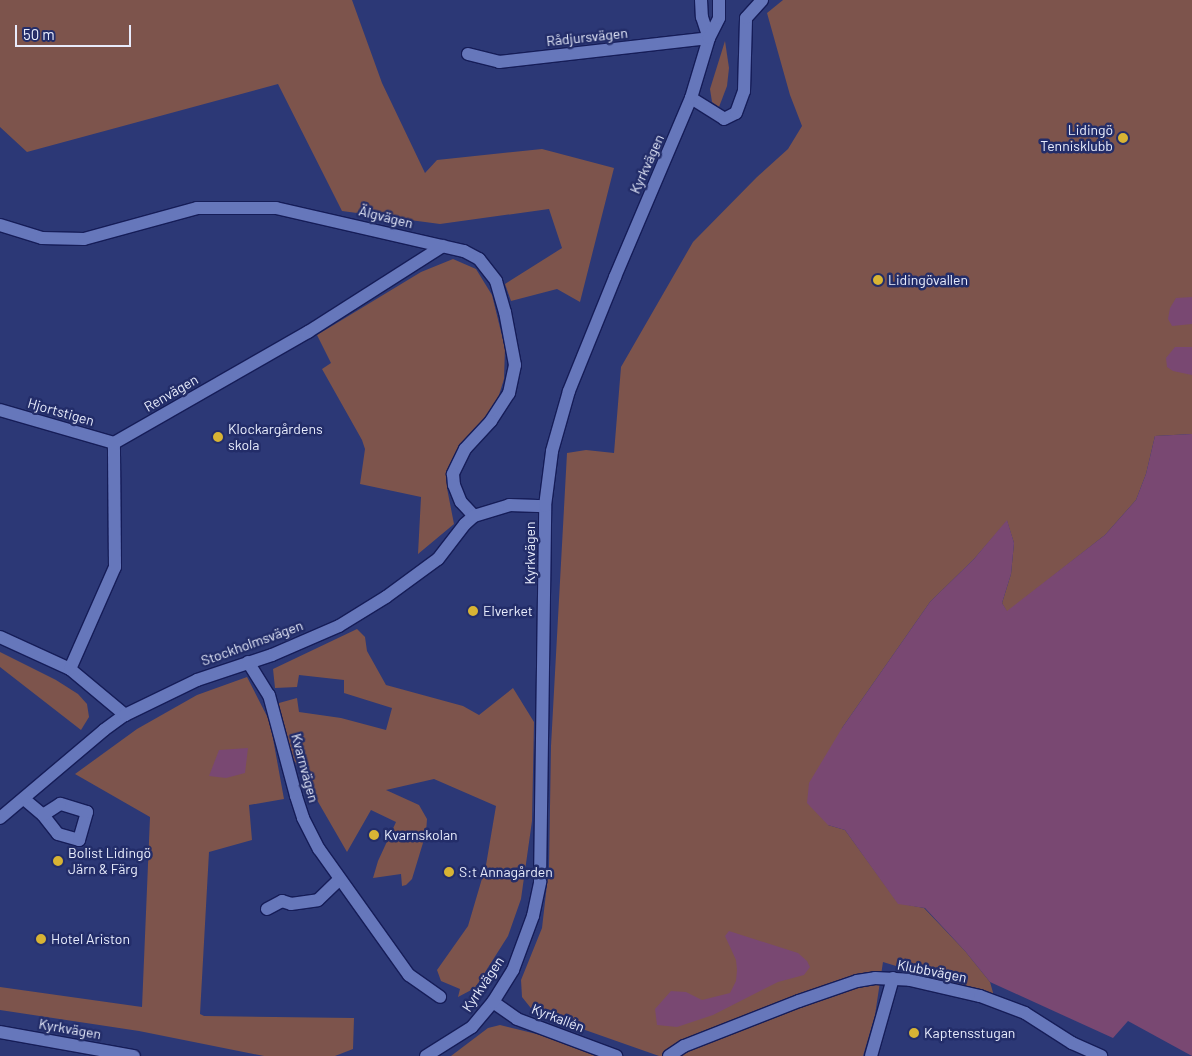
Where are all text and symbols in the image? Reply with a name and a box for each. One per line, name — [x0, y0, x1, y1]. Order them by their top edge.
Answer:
scale bar — [18, 15, 134, 47]
street label: Rådjursvägen — [546, 24, 628, 50]
text: 50 m — [23, 25, 55, 43]
place label: Lidingö Tennisklubb — [1040, 122, 1113, 154]
street label: Kyrkvägen — [627, 132, 667, 196]
marker: Lidingö Tennisklubb — [1117, 132, 1129, 144]
street label: Älgvägen — [357, 202, 415, 232]
place label: Lidingövallen — [888, 272, 968, 288]
marker: Lidingövallen — [872, 274, 884, 286]
street label: Renvägen — [141, 371, 201, 415]
street label: Hjortstigen — [26, 394, 96, 430]
place label: Klockargårdens skola — [228, 421, 323, 454]
marker: Klockargårdens skola — [212, 431, 224, 443]
street label: Kyrkvägen — [522, 522, 538, 584]
place label: Elverket — [483, 603, 533, 619]
marker: Elverket — [467, 605, 479, 617]
street label: Stockholmsvägen — [199, 617, 305, 669]
street label: Kvarnvägen — [288, 732, 322, 804]
place label: Kvarnskolan — [384, 827, 458, 843]
marker: Kvarnskolan — [368, 829, 380, 841]
place label: Bolist Lidingö Järn & Färg — [68, 845, 151, 878]
marker: Bolist Lidingö Järn & Färg — [52, 855, 64, 867]
place label: S:t Annagården — [459, 864, 553, 880]
marker: S:t Annagården — [443, 866, 455, 878]
place label: Hotel Ariston — [51, 931, 130, 947]
marker: Hotel Ariston — [35, 933, 47, 945]
street label: Kyrkvägen — [458, 953, 508, 1015]
street label: Klubbvägen — [896, 956, 968, 986]
street label: Kyrkallén — [529, 1000, 587, 1036]
street label: Kyrkvägen — [38, 1015, 102, 1043]
place label: Kaptensstugan — [924, 1025, 1015, 1041]
marker: Kaptensstugan — [908, 1027, 920, 1039]

